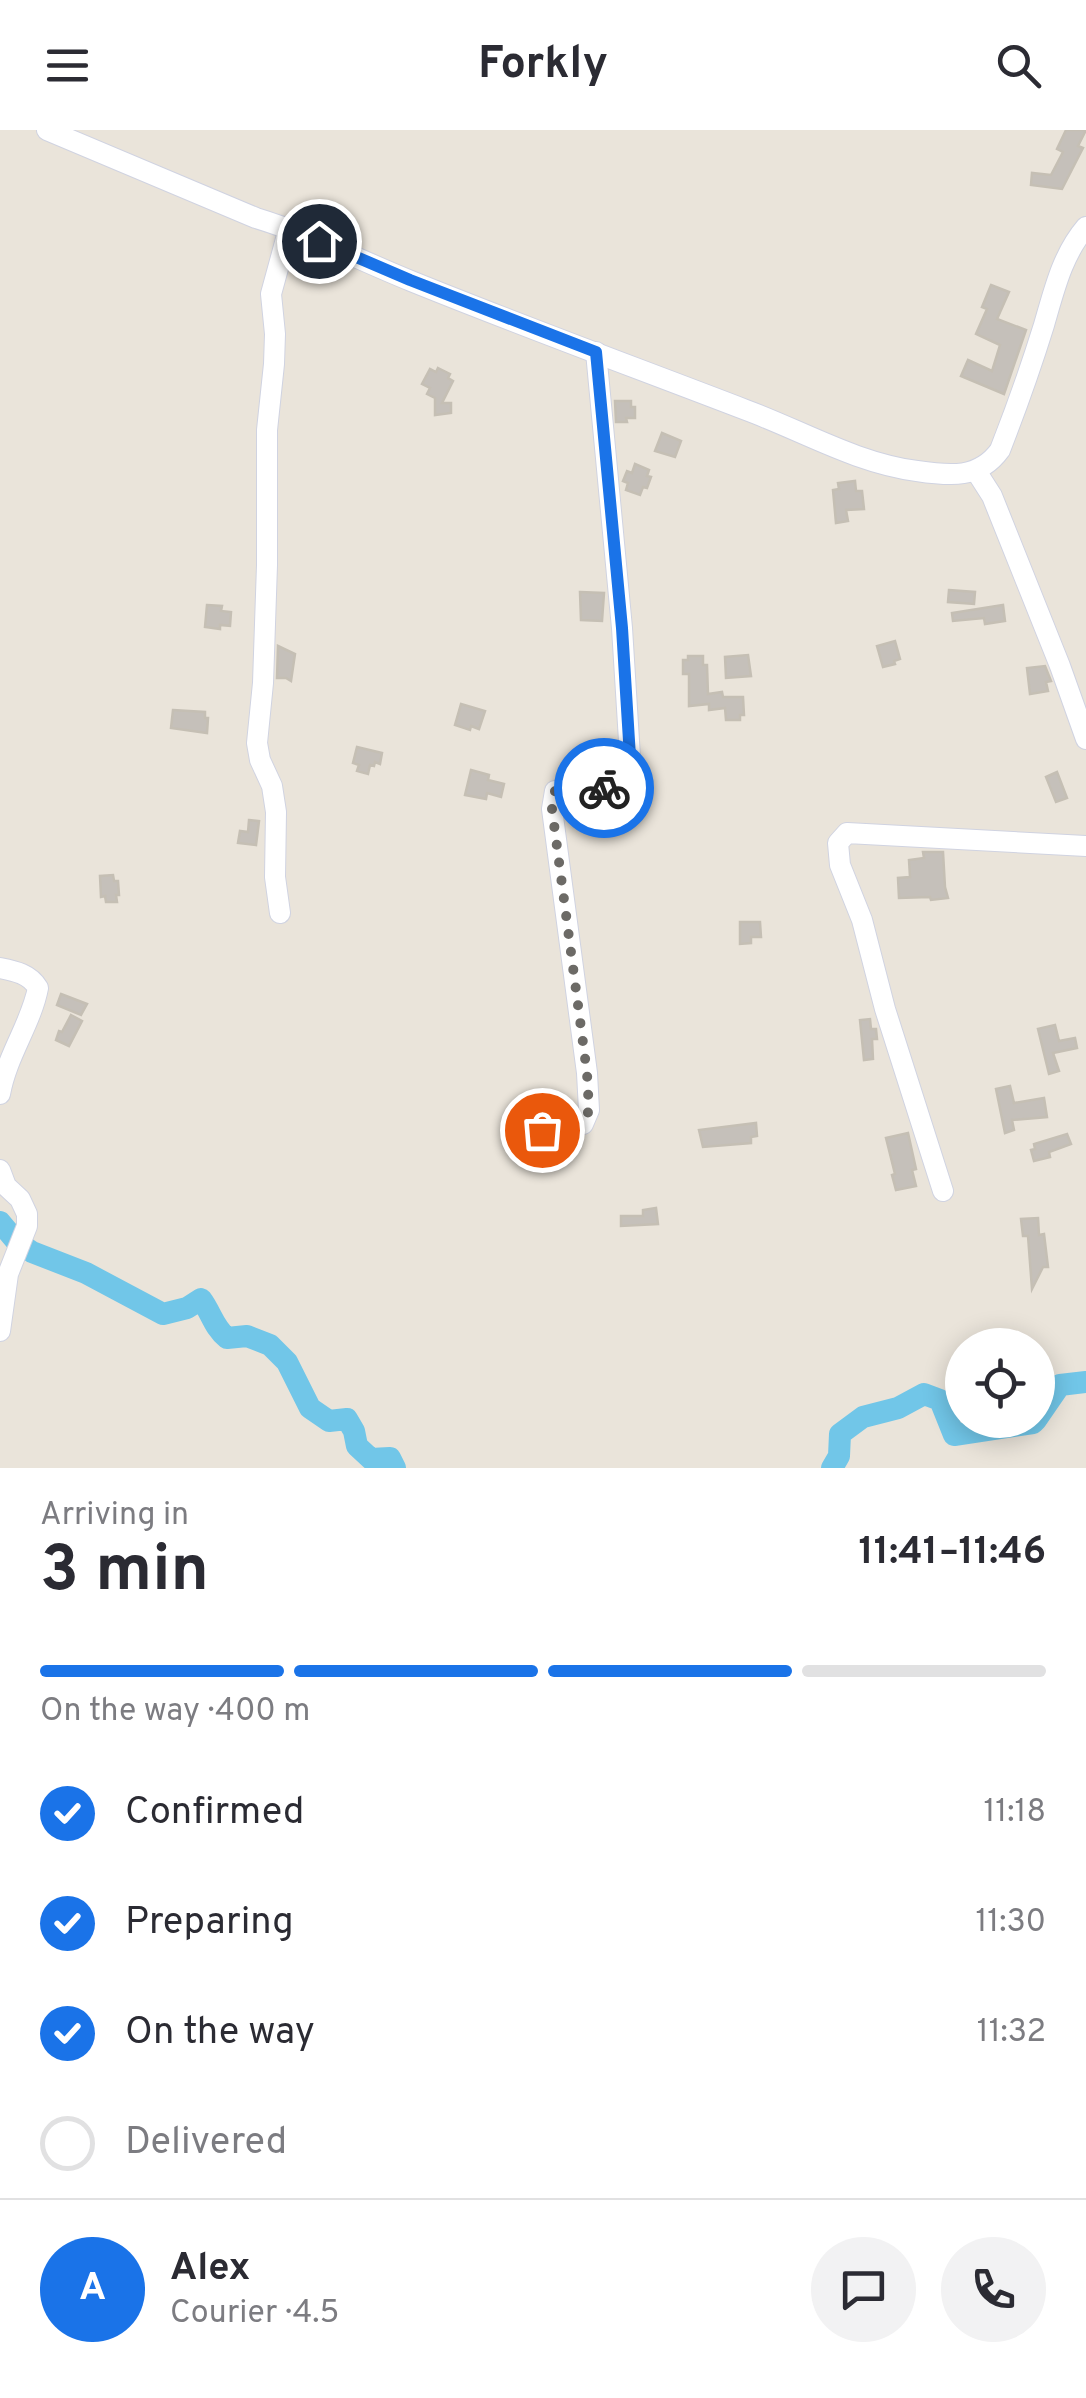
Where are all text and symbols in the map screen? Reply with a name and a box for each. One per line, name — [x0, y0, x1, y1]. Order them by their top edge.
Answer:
text: Forkly — [478, 37, 608, 94]
icon: menu — [40, 38, 95, 93]
icon: search — [991, 38, 1046, 93]
pin — [277, 199, 362, 284]
icon: home — [292, 214, 347, 269]
courier — [554, 738, 654, 838]
icon: bike — [577, 761, 632, 816]
pin — [500, 1088, 585, 1173]
icon: bag — [515, 1103, 570, 1158]
map controls — [945, 1328, 1055, 1438]
button: locate — [945, 1328, 1055, 1438]
text: Arriving in — [40, 1496, 189, 1536]
text: 11:41–11:46 — [859, 1529, 1046, 1578]
text: 3 min — [40, 1532, 209, 1614]
text: On the way · 400 m — [40, 1692, 310, 1732]
icon: check — [40, 1786, 95, 1841]
text: Confirmed — [125, 1789, 304, 1838]
text: 11:18 — [983, 1793, 1046, 1833]
icon: check — [40, 1896, 95, 1951]
text: Preparing — [125, 1899, 294, 1948]
text: 11:30 — [975, 1903, 1046, 1943]
icon: check — [40, 2006, 95, 2061]
text: On the way — [125, 2009, 315, 2058]
text: 11:32 — [977, 2013, 1046, 2053]
text: Delivered — [125, 2119, 287, 2168]
button: chat — [811, 2237, 916, 2342]
button: phone — [941, 2237, 1046, 2342]
text: Alex — [170, 2245, 250, 2294]
text: A — [79, 2265, 106, 2314]
text: Courier · 4.5 — [170, 2294, 339, 2334]

